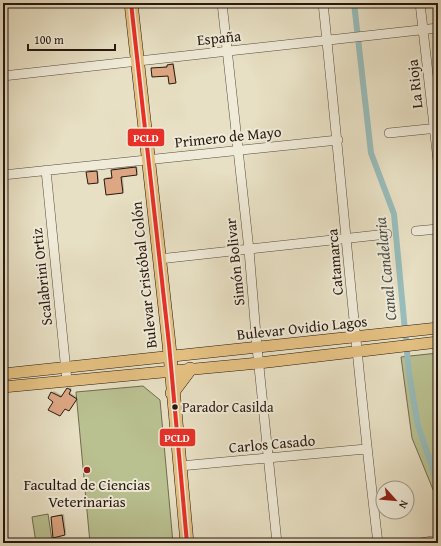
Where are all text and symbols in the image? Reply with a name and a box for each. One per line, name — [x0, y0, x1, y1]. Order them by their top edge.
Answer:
street label: España — [196, 25, 242, 50]
scale bar — [28, 26, 115, 52]
text: 100 m — [34, 31, 64, 48]
street label: La Rioja — [401, 58, 428, 110]
street label: Primero de Mayo — [174, 120, 283, 153]
line badge: PCLD — [127, 128, 165, 147]
text: PCLD — [133, 130, 159, 146]
street label: Bulevar Cristóbal Colón — [125, 200, 162, 350]
water label: Canal Candelaria — [368, 215, 402, 322]
street label: Simón Bolivar — [219, 217, 250, 307]
street label: Scalabrini Ortiz — [26, 227, 57, 327]
street label: Catamarca — [321, 228, 348, 296]
street label: Bulevar Ovidio Lagos — [236, 310, 368, 345]
place label: Parador Casilda — [182, 397, 274, 417]
marker: Parador Casilda — [170, 402, 180, 412]
line badge: PCLD — [159, 428, 196, 447]
street label: Carlos Casado — [228, 429, 316, 458]
text: PCLD — [164, 430, 190, 446]
marker: Facultad de Ciencias Veterinarias — [82, 465, 92, 475]
place label: Facultad de Ciencias Veterinarias — [24, 474, 150, 512]
north arrow — [375, 480, 415, 520]
text: N — [395, 498, 413, 512]

